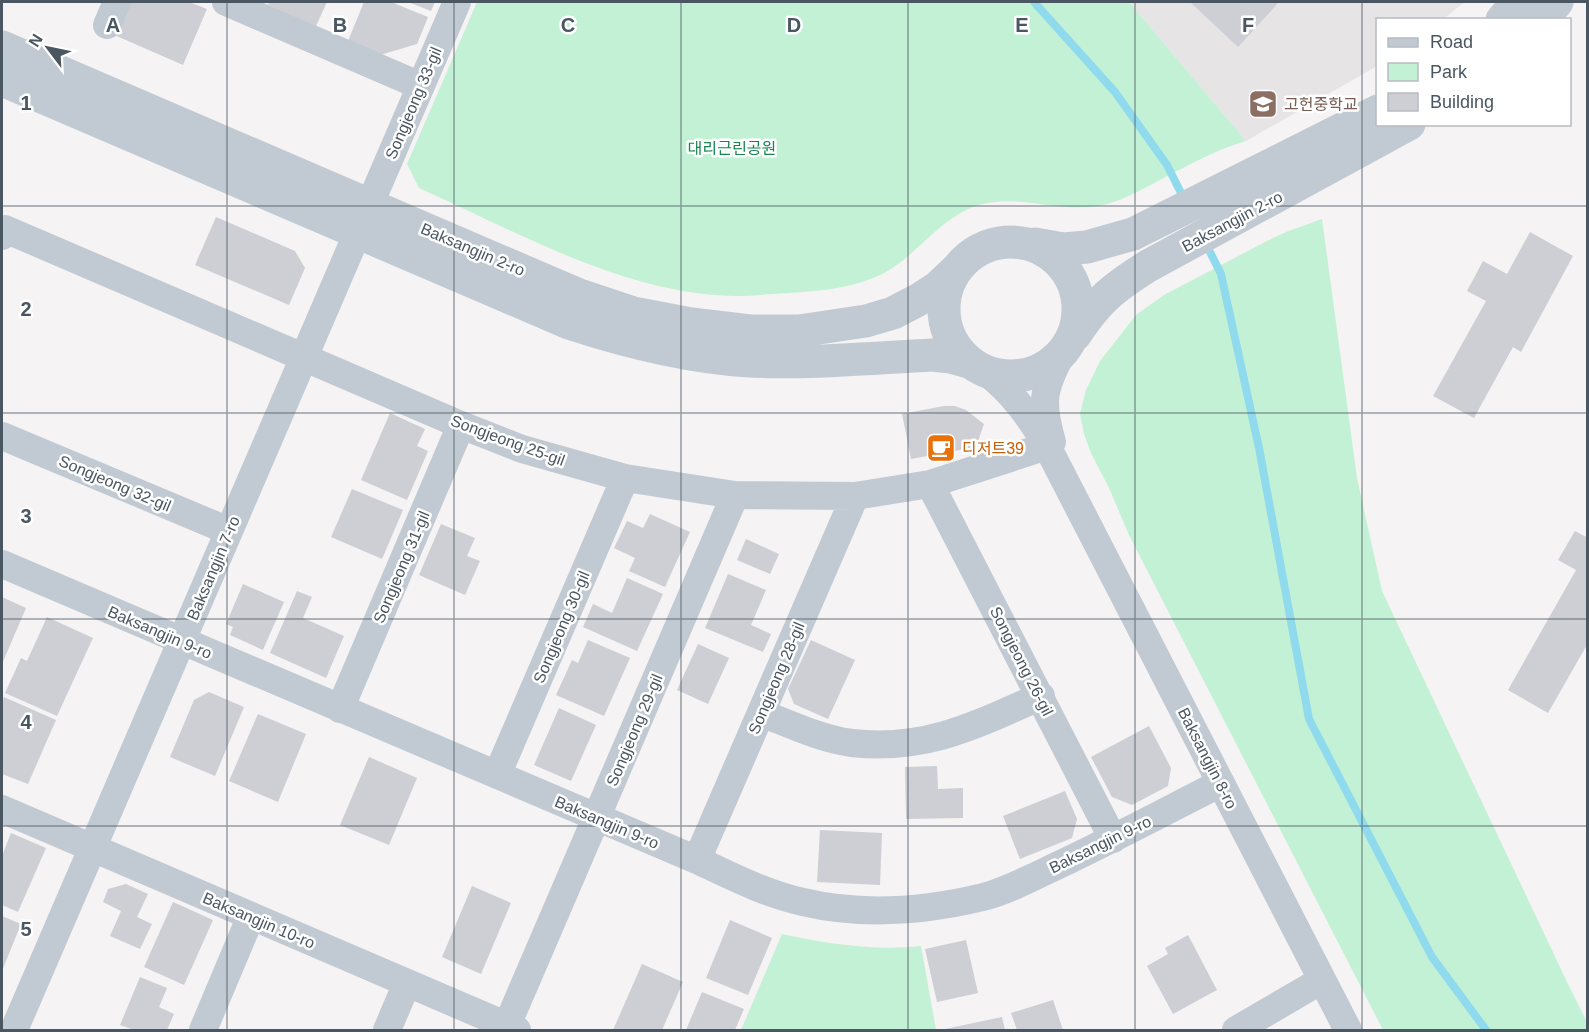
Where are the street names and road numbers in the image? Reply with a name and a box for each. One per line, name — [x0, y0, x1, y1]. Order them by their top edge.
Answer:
street label: Songjeong 33-gil — [382, 45, 445, 162]
street label: Baksangjin 2-ro — [1179, 188, 1285, 255]
street label: Baksangjin 2-ro — [418, 220, 527, 279]
street label: Songjeong 25-gil — [448, 412, 567, 469]
street label: Songjeong 32-gil — [56, 452, 173, 515]
street label: Songjeong 31-gil — [370, 509, 433, 626]
street label: Baksangjin 7-ro — [184, 514, 243, 623]
street label: Songjeong 30-gil — [530, 569, 593, 686]
street label: Baksangjin 9-ro — [105, 603, 214, 662]
street label: Songjeong 26-gil — [987, 604, 1056, 719]
street label: Songjeong 28-gil — [745, 620, 808, 737]
street label: Songjeong 29-gil — [603, 672, 666, 789]
street label: Baksangjin 8-ro — [1175, 705, 1240, 812]
street label: Baksangjin 9-ro — [552, 793, 661, 852]
street label: Baksangjin 9-ro — [1047, 812, 1154, 876]
street label: Baksangjin 10-ro — [200, 889, 317, 952]

